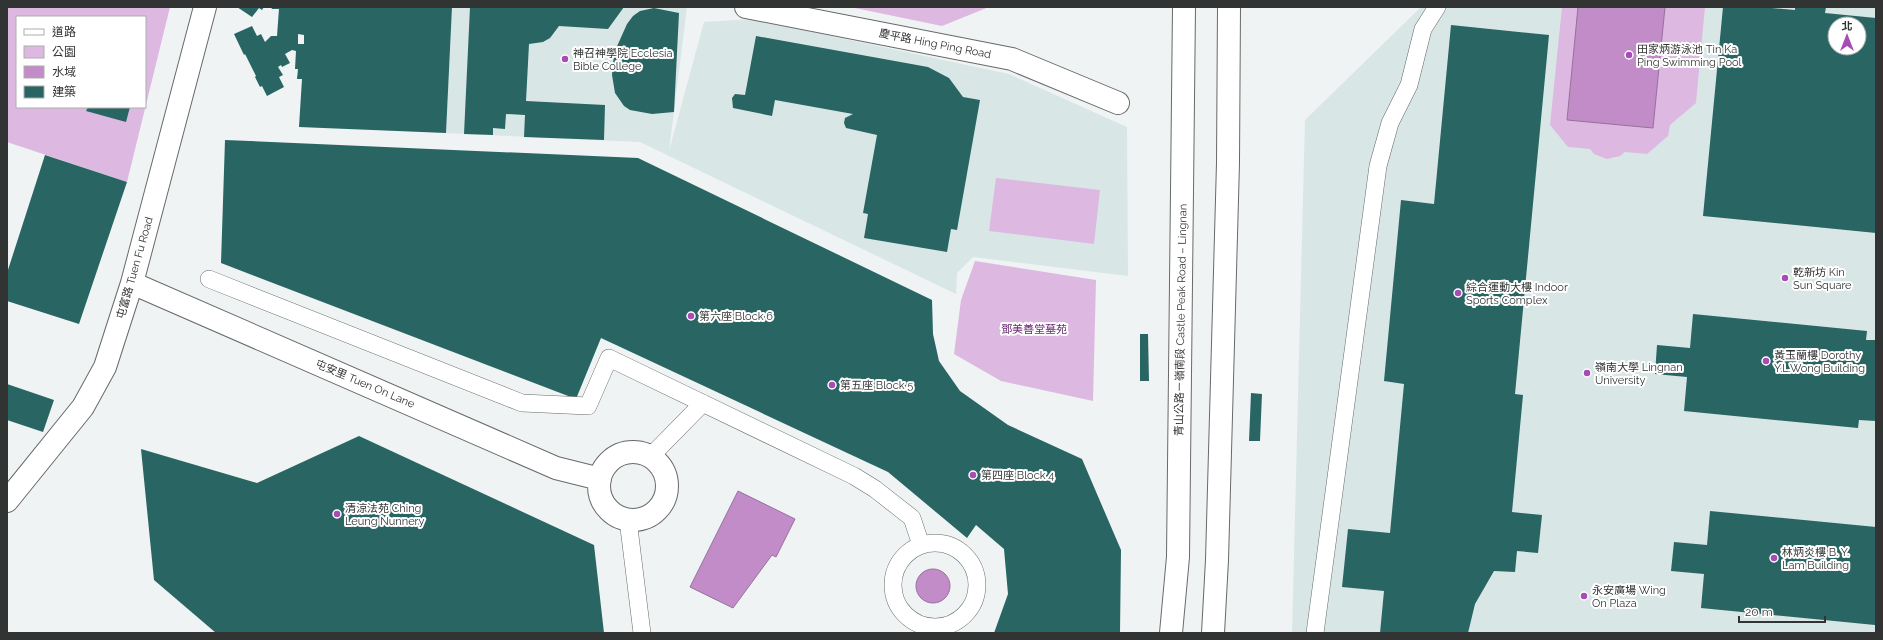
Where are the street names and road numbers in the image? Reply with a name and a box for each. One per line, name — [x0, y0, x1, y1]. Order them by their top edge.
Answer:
street label: 慶平路 Hing Ping Road — [878, 27, 992, 61]
street label: 青山公路－嶺南段 Castle Peak Road – Lingnan — [1172, 204, 1190, 436]
street label: 屯富路 Tuen Fu Road — [114, 215, 156, 321]
street label: 屯安里 Tuen On Lane — [313, 357, 417, 411]

